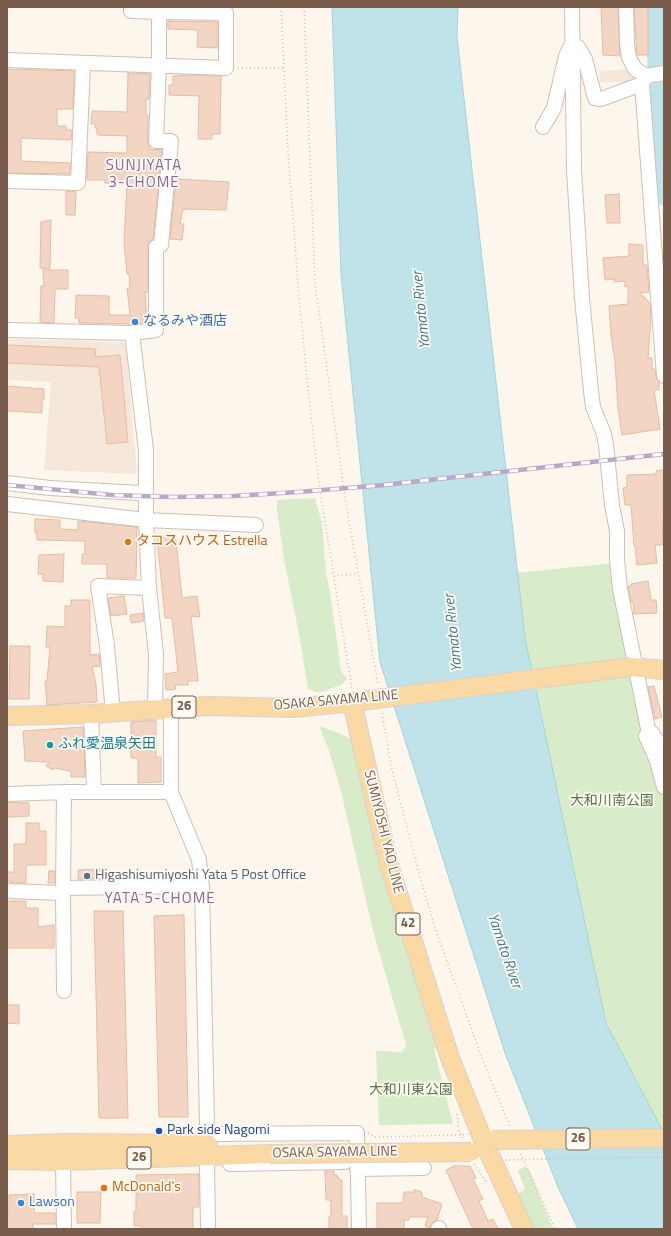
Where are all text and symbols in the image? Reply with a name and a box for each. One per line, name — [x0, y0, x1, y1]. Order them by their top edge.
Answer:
district label: SUNJIYATA 3-CHOME — [106, 157, 182, 192]
water label: Yamato River — [409, 270, 435, 350]
place label: なるみや酒店 — [143, 314, 227, 330]
marker: なるみや酒店 — [130, 317, 140, 327]
place label: タコスハウス Estrella — [136, 534, 268, 550]
marker: タコスハウス Estrella — [123, 537, 133, 547]
water label: Yamato River — [441, 593, 467, 673]
street label: OSAKA SAYAMA LINE — [273, 687, 399, 715]
road number: 26 — [172, 696, 196, 718]
place label: ふれ愛温泉矢田 — [58, 737, 156, 753]
marker: ふれ愛温泉矢田 — [45, 740, 55, 750]
street label: SUMIYOSHI YAO LINE — [360, 769, 406, 895]
park label: 大和川南公園 — [570, 794, 654, 810]
place label: Higashisumiyoshi Yata 5 Post Office — [95, 868, 306, 884]
marker: Higashisumiyoshi Yata 5 Post Office — [82, 871, 92, 881]
district label: YATA 5-CHOME — [104, 890, 216, 908]
water label: Yamato River — [483, 911, 525, 991]
road number: 42 — [396, 913, 420, 935]
park label: 大和川東公園 — [369, 1083, 453, 1099]
place label: Park side Nagomi — [167, 1123, 270, 1139]
marker: Park side Nagomi — [154, 1126, 164, 1136]
road number: 26 — [566, 1128, 590, 1150]
street label: OSAKA SAYAMA LINE — [272, 1144, 398, 1162]
road number: 26 — [127, 1147, 151, 1169]
place label: McDonald's — [112, 1180, 181, 1196]
marker: McDonald's — [99, 1183, 109, 1193]
place label: Lawson — [29, 1195, 75, 1211]
marker: Lawson — [16, 1198, 26, 1208]

